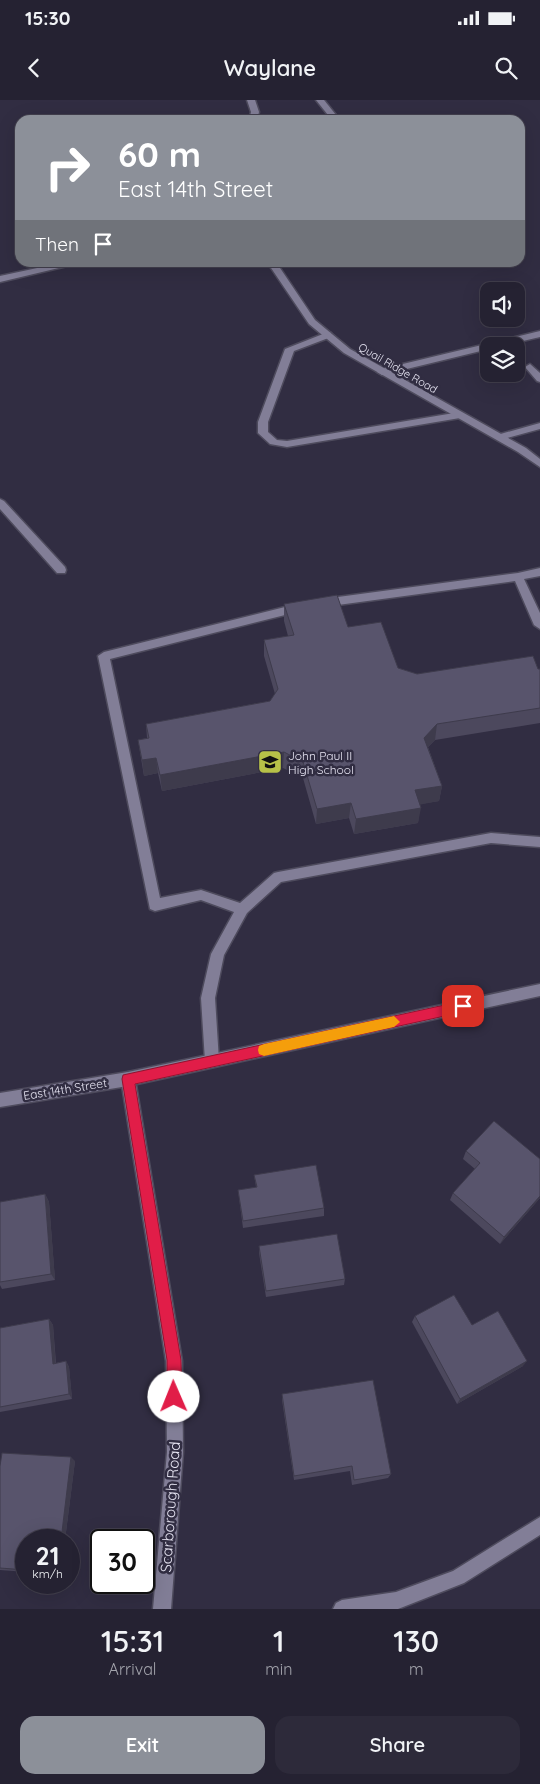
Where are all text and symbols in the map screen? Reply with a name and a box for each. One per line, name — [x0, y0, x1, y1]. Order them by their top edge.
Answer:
text: 15:30 — [25, 6, 70, 30]
icon: back — [20, 54, 48, 82]
text: Waylane — [224, 54, 316, 82]
icon: search — [492, 54, 520, 82]
text: 60 m — [118, 132, 201, 176]
icon: right — [35, 135, 100, 200]
text: East 14th Street — [118, 175, 273, 203]
icon: arrive — [89, 230, 117, 258]
text: Then — [35, 232, 79, 256]
map controls — [480, 282, 525, 382]
button: sound — [480, 282, 525, 327]
button: layers — [480, 337, 525, 382]
street label: Quail Ridge Road — [356, 340, 440, 396]
place label: John Paul II High School — [288, 748, 354, 777]
school or university icon: John Paul II High School — [257, 749, 283, 775]
pin — [442, 985, 484, 1027]
icon: arrive — [449, 992, 477, 1020]
street label: East 14th Street — [22, 1075, 108, 1103]
position arrow — [147, 1370, 199, 1422]
street label: Scarborough Road — [156, 1441, 184, 1573]
speed limit sign: 30 — [90, 1529, 155, 1594]
text: 21 — [36, 1540, 59, 1571]
text: km/h — [32, 1566, 63, 1581]
text: 15:31 — [101, 1622, 164, 1660]
text: 1 — [273, 1622, 285, 1660]
text: 130 — [393, 1622, 439, 1660]
text: Arrival — [109, 1659, 157, 1679]
text: min — [265, 1659, 292, 1679]
text: m — [409, 1659, 423, 1679]
button: Exit — [20, 1716, 265, 1774]
button: Share — [275, 1716, 520, 1774]

